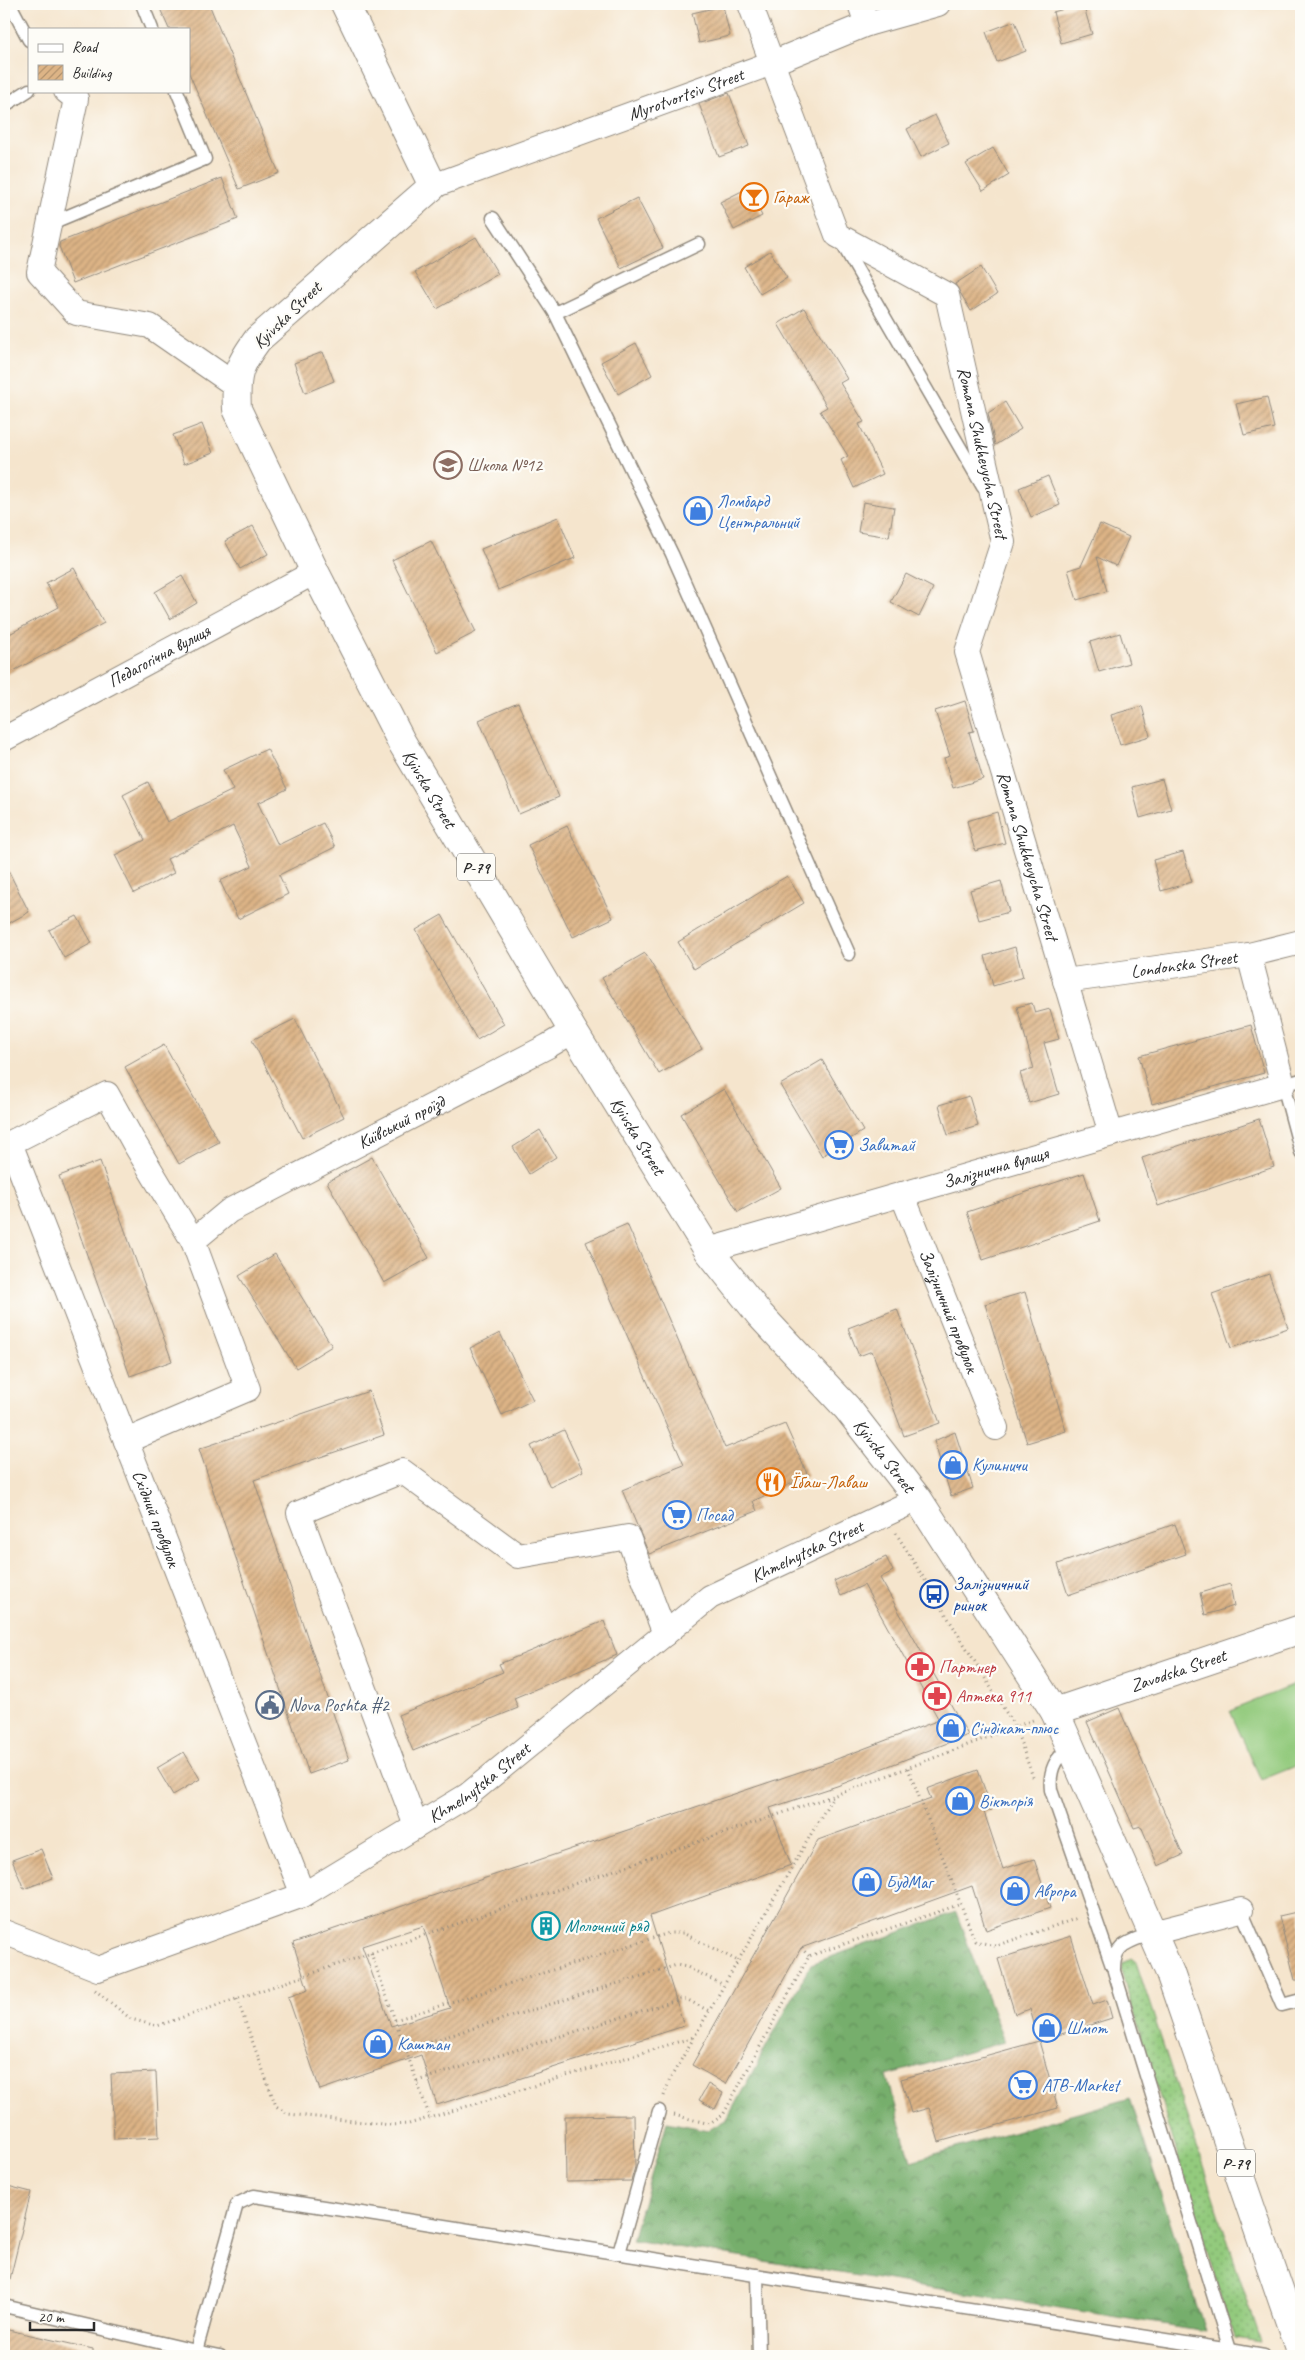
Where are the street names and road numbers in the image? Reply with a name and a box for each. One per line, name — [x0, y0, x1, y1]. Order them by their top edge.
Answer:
street label: Myrotvortsiv Street — [625, 63, 749, 125]
street label: Kyivska Street — [248, 275, 327, 353]
street label: Romana Shukhevycha Street — [953, 365, 1014, 544]
street label: Педагогічна вулиця — [104, 619, 215, 692]
street label: Kyivska Street — [398, 746, 462, 834]
street label: Romana Shukhevycha Street — [992, 769, 1064, 946]
road number: Р-79 — [457, 854, 495, 880]
street label: Londonska Street — [1129, 946, 1240, 983]
street label: Київський проїзд — [354, 1089, 450, 1154]
street label: Kyivska Street — [606, 1093, 671, 1181]
street label: Залізнична вулиця — [940, 1142, 1052, 1193]
street label: Залізничний провулок — [914, 1246, 984, 1377]
street label: Kyivska Street — [849, 1415, 921, 1498]
street label: Східний провулок — [128, 1467, 186, 1571]
street label: Khmelnytska Street — [748, 1515, 869, 1587]
street label: Zavodska Street — [1128, 1643, 1231, 1697]
street label: Khmelnytska Street — [424, 1737, 536, 1828]
road number: Р-79 — [1217, 2150, 1255, 2176]

